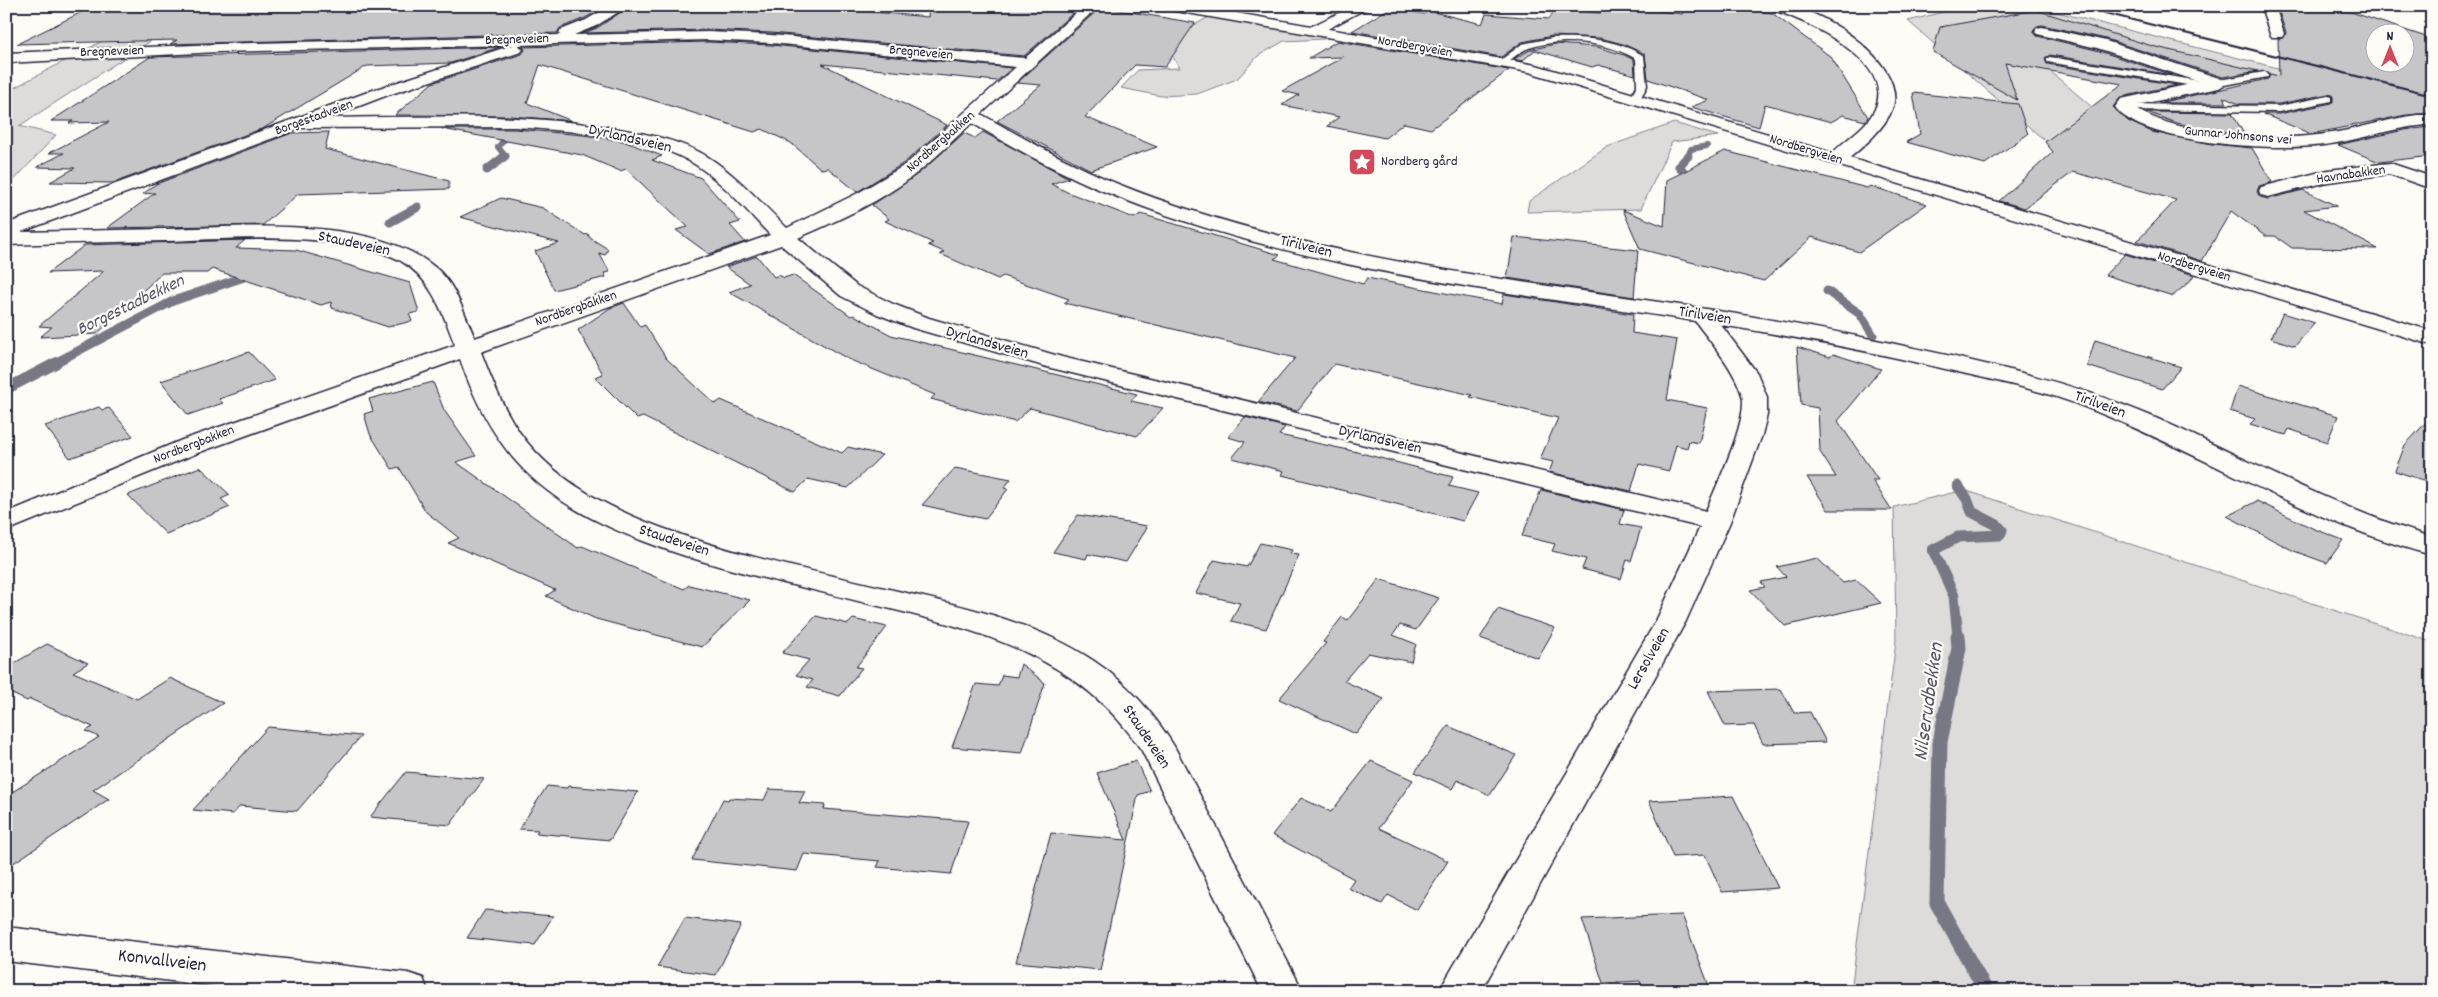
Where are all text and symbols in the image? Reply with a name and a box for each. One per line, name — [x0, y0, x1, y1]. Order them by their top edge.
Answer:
north arrow — [2366, 22, 2416, 72]
text: N — [2387, 27, 2394, 47]
street label: Bregneveien — [485, 29, 549, 51]
street label: Nordbergveien — [1376, 31, 1454, 63]
street label: Bregneveien — [888, 40, 954, 66]
street label: Bregneveien — [80, 41, 144, 63]
street label: Borgestadveien — [272, 95, 356, 141]
street label: Nordbergbakken — [902, 107, 980, 177]
street label: Dyrlandsveien — [586, 118, 674, 160]
street label: Gunnar Johnsons vei — [2184, 121, 2293, 151]
street label: Nordbergveien — [1767, 129, 1845, 171]
place icon: Nordberg gård — [1347, 147, 1377, 177]
place label: Nordberg gård — [1381, 152, 1458, 172]
street label: Havnabakken — [2315, 160, 2387, 190]
street label: Staudeveien — [316, 225, 392, 263]
street label: Tirilveien — [1277, 229, 1335, 265]
street label: Nordbergveien — [2155, 246, 2233, 288]
water label: Borgestadbekken — [73, 269, 190, 343]
street label: Nordbergbakken — [532, 286, 620, 332]
street label: Tirilveien — [1677, 300, 1733, 332]
street label: Dyrlandsveien — [943, 320, 1031, 366]
street label: Tirilveien — [2071, 385, 2129, 425]
street label: Dyrlandsveien — [1336, 419, 1424, 461]
street label: Nordbergbakken — [151, 420, 237, 470]
street label: Staudeveien — [636, 519, 712, 563]
street label: Lersolveien — [1622, 624, 1676, 694]
water label: Nilserudbekken — [1907, 640, 1953, 763]
street label: Staudeveien — [1116, 700, 1176, 774]
street label: Konvallveien — [116, 943, 208, 981]

